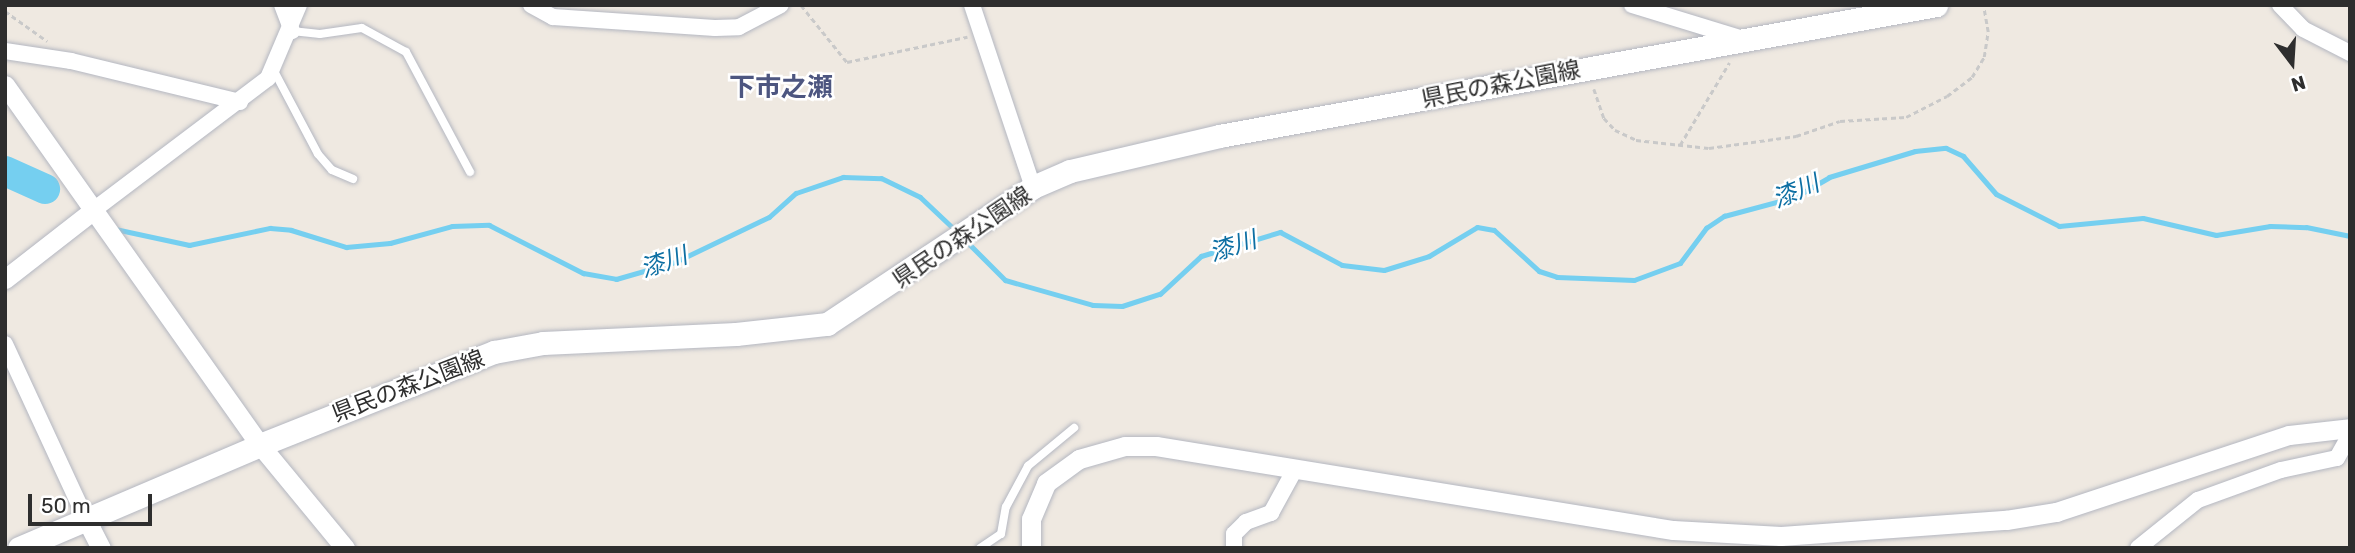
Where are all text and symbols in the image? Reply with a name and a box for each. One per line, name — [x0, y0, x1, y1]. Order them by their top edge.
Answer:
north arrow — [2257, 28, 2327, 98]
street label: 県民の森公園線 — [1419, 55, 1583, 113]
text: N — [2288, 71, 2308, 97]
district label: 下市之瀬 — [729, 72, 833, 104]
water label: 漆川 — [1768, 169, 1824, 215]
street label: 県民の森公園線 — [888, 181, 1036, 293]
water label: 漆川 — [1206, 226, 1260, 268]
water label: 漆川 — [637, 242, 691, 284]
street label: 県民の森公園線 — [328, 344, 488, 428]
scale bar — [32, 480, 156, 524]
text: 50 m — [41, 493, 91, 518]

